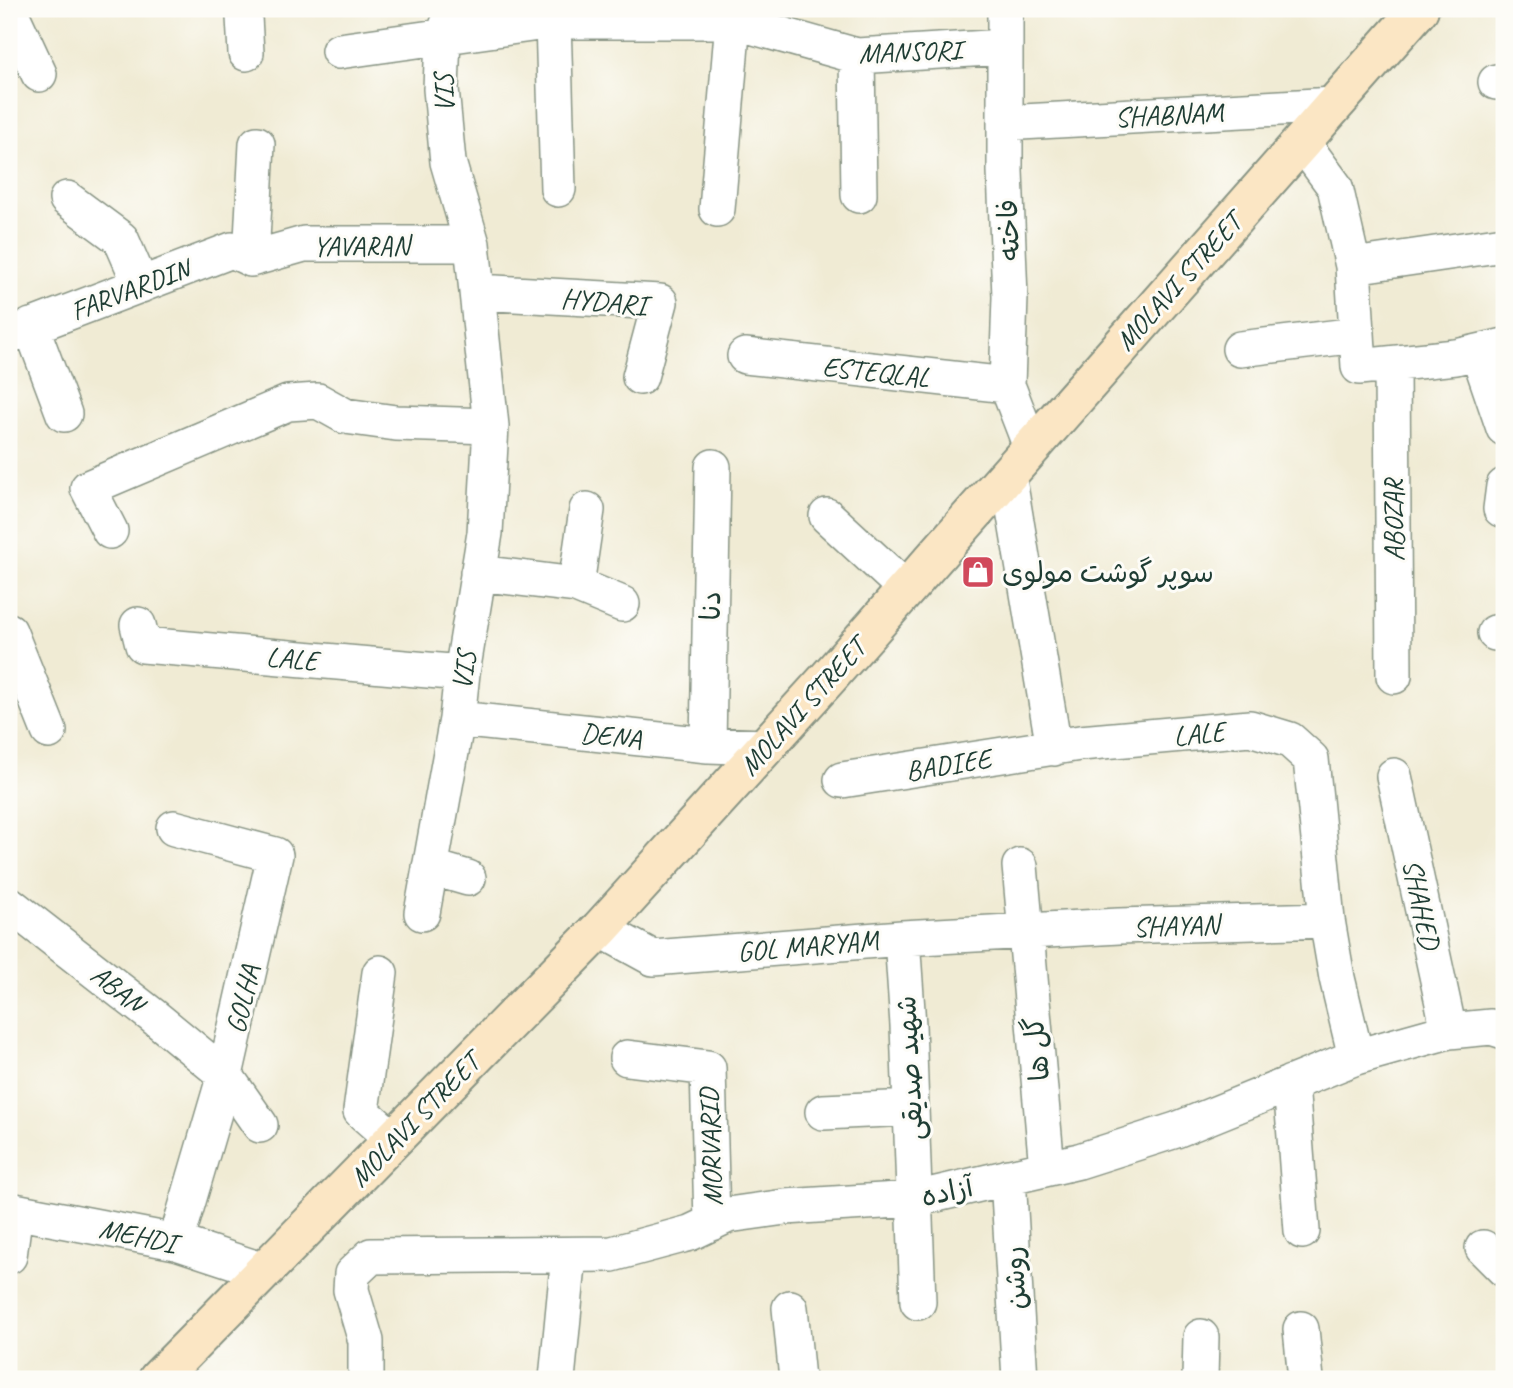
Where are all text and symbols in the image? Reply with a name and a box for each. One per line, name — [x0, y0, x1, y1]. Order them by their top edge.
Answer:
street label: MANSORI — [858, 32, 968, 71]
street label: VIS — [425, 70, 462, 113]
street label: SHABNAM — [1114, 94, 1226, 135]
street label: فاخته — [990, 199, 1027, 261]
street label: MOLAVI STREET — [1107, 201, 1253, 357]
street label: YAVARAN — [313, 227, 414, 264]
street label: FARVARDIN — [66, 249, 199, 328]
street label: HYDARI — [560, 280, 654, 323]
street label: ESTEQLAL — [821, 348, 931, 395]
street label: ABOZAR — [1376, 477, 1411, 561]
shop icon: سوپر گوشت مولوی — [959, 553, 997, 591]
place label: سوپر گوشت مولوی — [1002, 555, 1214, 591]
street label: دنا — [693, 591, 728, 621]
street label: MOLAVI STREET — [731, 626, 877, 782]
street label: LALE — [265, 639, 323, 678]
street label: VIS — [443, 645, 484, 692]
street label: LALE — [1172, 713, 1230, 754]
street label: DENA — [579, 715, 644, 756]
street label: BADIEE — [903, 740, 996, 788]
street label: SHAHED — [1395, 856, 1449, 955]
street label: SHAYAN — [1133, 906, 1224, 944]
street label: GOL MARYAM — [736, 922, 882, 969]
street label: ABAN — [84, 957, 155, 1023]
street label: GOLHA — [218, 961, 267, 1037]
street label: شهید صدیقی — [888, 995, 931, 1141]
street label: گل ها — [1016, 1015, 1057, 1083]
street label: MOLAVI STREET — [342, 1040, 491, 1194]
street label: MORVARID — [691, 1086, 730, 1206]
street label: آزاده — [918, 1169, 977, 1214]
street label: MEHDI — [96, 1210, 185, 1262]
street label: روشن — [995, 1245, 1034, 1311]

